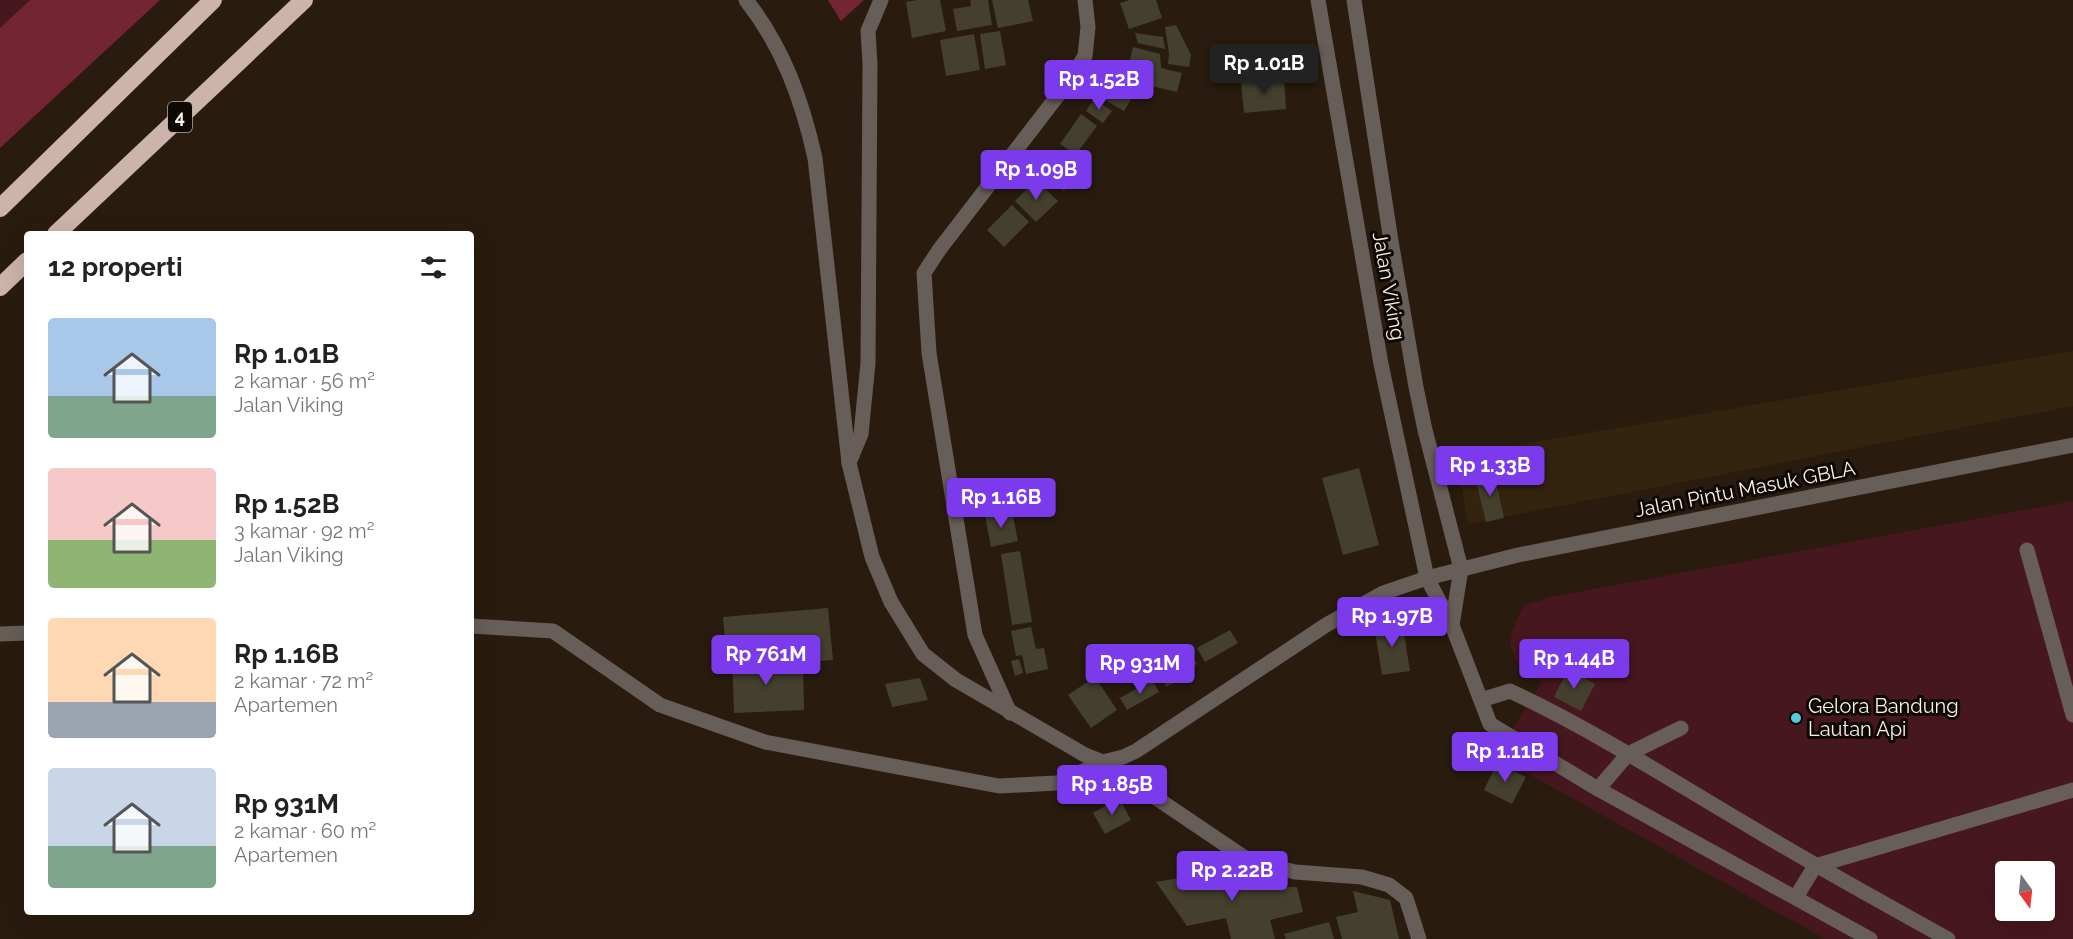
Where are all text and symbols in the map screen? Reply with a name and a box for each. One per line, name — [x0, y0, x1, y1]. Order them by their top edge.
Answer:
pin: Rp 1.01B — [1202, 44, 1326, 95]
text: Rp 1.01B — [1224, 51, 1304, 75]
pin: Rp 1.52B — [1037, 60, 1161, 111]
text: Rp 1.52B — [1058, 67, 1140, 91]
road number: 4 — [168, 102, 192, 132]
pin: Rp 1.09B — [974, 150, 1098, 201]
text: Rp 1.09B — [995, 157, 1077, 181]
street label: Jalan Viking — [1368, 230, 1410, 342]
icon: filters — [417, 251, 450, 284]
text: 12 properti — [48, 252, 183, 282]
text: Rp 1.01B — [234, 339, 339, 369]
icon: home — [96, 342, 168, 414]
text: 2 kamar · 56 m² — [234, 369, 375, 393]
text: Jalan Viking — [234, 393, 344, 417]
pin: Rp 1.33B — [1428, 446, 1552, 497]
text: Rp 1.33B — [1450, 453, 1530, 477]
street label: Jalan Pintu Masuk GBLA — [1633, 456, 1858, 522]
pin: Rp 1.16B — [939, 478, 1063, 529]
text: Rp 1.16B — [961, 485, 1041, 509]
text: Rp 1.52B — [234, 489, 339, 519]
icon: home — [96, 492, 168, 564]
text: 3 kamar · 92 m² — [234, 519, 374, 543]
text: Jalan Viking — [234, 543, 344, 567]
pin: Rp 1.97B — [1330, 597, 1454, 648]
text: Rp 1.97B — [1351, 604, 1433, 628]
pin: Rp 761M — [711, 635, 821, 686]
text: Rp 1.16B — [234, 639, 339, 669]
pin: Rp 1.44B — [1512, 639, 1636, 690]
icon: home — [96, 642, 168, 714]
text: Rp 761M — [725, 642, 807, 666]
pin: Rp 931M — [1085, 644, 1195, 695]
text: Rp 1.44B — [1533, 646, 1615, 670]
text: Rp 931M — [1100, 651, 1180, 675]
text: 2 kamar · 72 m² — [234, 669, 373, 693]
text: Apartemen — [234, 693, 338, 717]
place label: Gelora Bandung Lautan Api — [1808, 694, 1959, 741]
marker: Gelora Bandung Lautan Api — [1789, 711, 1803, 725]
pin: Rp 1.11B — [1443, 732, 1567, 783]
text: Rp 1.11B — [1466, 739, 1544, 763]
pin: Rp 1.85B — [1050, 765, 1174, 816]
text: Rp 1.85B — [1071, 772, 1153, 796]
text: Rp 931M — [234, 789, 339, 819]
icon: home — [96, 792, 168, 864]
text: 2 kamar · 60 m² — [234, 819, 376, 843]
text: Apartemen — [234, 843, 338, 867]
pin: Rp 2.22B — [1170, 851, 1294, 902]
text: Rp 2.22B — [1191, 858, 1273, 882]
north arrow — [1995, 861, 2055, 921]
map controls — [1995, 861, 2055, 921]

